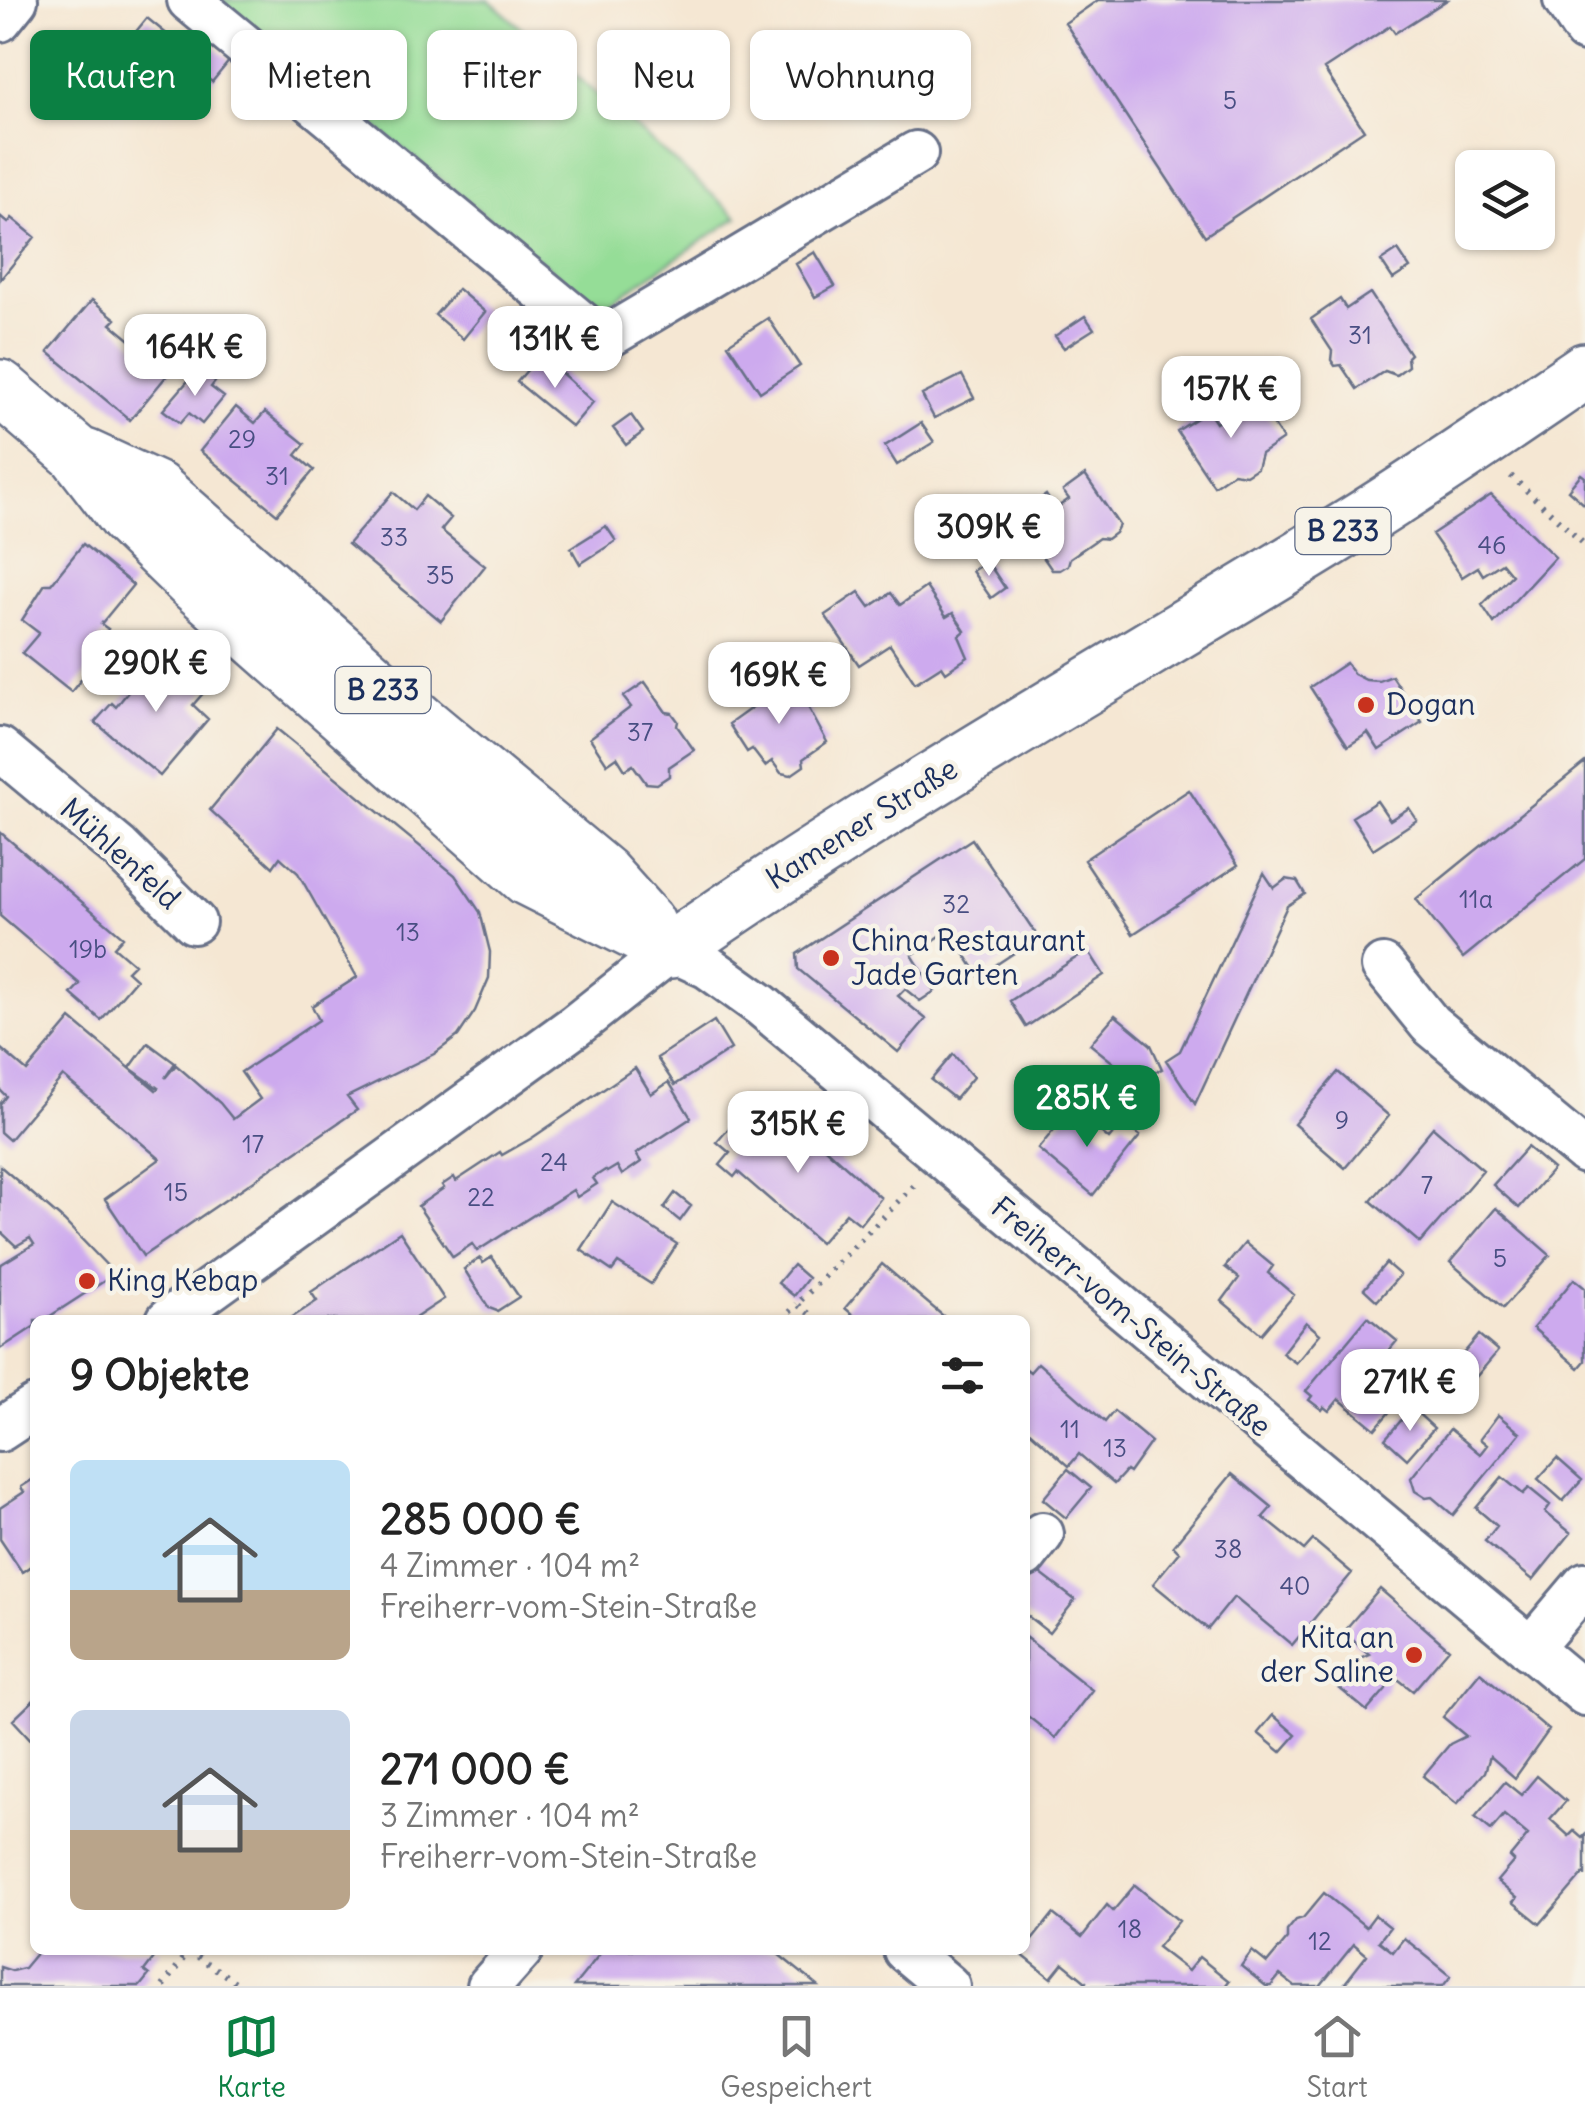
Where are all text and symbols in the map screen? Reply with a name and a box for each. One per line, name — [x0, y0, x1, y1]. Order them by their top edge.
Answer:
chip: Kaufen — [30, 30, 211, 120]
chip: Mieten — [231, 30, 407, 120]
chip: Filter — [427, 30, 577, 120]
chip: Neu — [597, 30, 730, 120]
chip: Wohnung — [750, 30, 971, 120]
house number: 5 — [1223, 84, 1237, 116]
map controls — [1455, 150, 1555, 250]
button: layers — [1455, 150, 1555, 250]
pin: 131K € — [474, 306, 636, 391]
pin: 164K € — [114, 314, 276, 399]
text: 131K € — [509, 318, 601, 359]
house number: 31 — [1348, 319, 1372, 351]
text: 164K € — [146, 326, 244, 367]
pin: 157K € — [1150, 356, 1312, 441]
text: 157K € — [1184, 368, 1278, 409]
house number: 29 — [228, 423, 256, 455]
house number: 31 — [265, 460, 289, 492]
pin: 309K € — [908, 494, 1070, 579]
text: 309K € — [936, 506, 1042, 547]
road number: B 233 — [1296, 508, 1390, 554]
house number: 33 — [380, 521, 408, 553]
house number: 46 — [1478, 529, 1506, 561]
house number: 35 — [426, 559, 454, 591]
pin: 290K € — [75, 630, 237, 715]
text: 290K € — [104, 642, 208, 683]
pin: 169K € — [698, 642, 860, 727]
text: 169K € — [730, 654, 828, 695]
road number: B 233 — [336, 667, 430, 713]
place label: Dogan — [1386, 685, 1475, 723]
marker: Dogan — [1355, 694, 1377, 716]
house number: 37 — [627, 716, 653, 748]
street label: Kamener Straße — [759, 749, 964, 897]
street label: Mühlenfeld — [53, 789, 189, 917]
house number: 11a — [1459, 883, 1493, 915]
house number: 32 — [942, 888, 970, 920]
house number: 13 — [396, 916, 420, 948]
place label: China Restaurant Jade Garten — [851, 921, 1086, 993]
house number: 19b — [69, 933, 107, 965]
marker: China Restaurant Jade Garten — [820, 947, 842, 969]
pin: 285K € — [1006, 1065, 1168, 1150]
text: 285K € — [1036, 1077, 1138, 1118]
pin: 315K € — [717, 1091, 879, 1176]
text: 315K € — [750, 1103, 846, 1144]
house number: 9 — [1335, 1104, 1349, 1136]
house number: 17 — [242, 1128, 264, 1160]
house number: 24 — [540, 1146, 568, 1178]
house number: 7 — [1421, 1169, 1433, 1201]
house number: 15 — [164, 1176, 188, 1208]
house number: 22 — [467, 1181, 495, 1213]
street label: Freiherr-vom-Stein-Straße — [984, 1188, 1279, 1444]
house number: 5 — [1493, 1242, 1507, 1274]
place label: King Kebap — [107, 1261, 258, 1299]
marker: King Kebap — [76, 1270, 98, 1292]
icon: filters — [935, 1348, 990, 1403]
text: 9 Objekte — [70, 1349, 250, 1401]
pin: 271K € — [1329, 1349, 1491, 1434]
text: 271K € — [1363, 1361, 1457, 1402]
house number: 11 — [1060, 1413, 1080, 1445]
house number: 13 — [1103, 1432, 1127, 1464]
text: 285 000 € — [380, 1493, 581, 1545]
icon: home — [150, 1500, 270, 1620]
house number: 38 — [1214, 1533, 1242, 1565]
text: 4 Zimmer · 104 m² — [380, 1545, 640, 1586]
house number: 40 — [1280, 1570, 1310, 1602]
text: Freiherr-vom-Stein-Straße — [380, 1586, 757, 1627]
place label: Kita an der Saline — [1260, 1618, 1394, 1690]
marker: Kita an der Saline — [1403, 1644, 1425, 1666]
text: 271 000 € — [380, 1743, 570, 1795]
icon: home — [150, 1750, 270, 1870]
text: 3 Zimmer · 104 m² — [380, 1795, 640, 1836]
text: Freiherr-vom-Stein-Straße — [380, 1836, 757, 1877]
house number: 18 — [1118, 1913, 1142, 1945]
house number: 12 — [1308, 1925, 1332, 1957]
tab: Karte — [217, 2009, 286, 2105]
tab: Gespeichert — [720, 2009, 872, 2105]
tab: Start — [1306, 2009, 1368, 2105]

